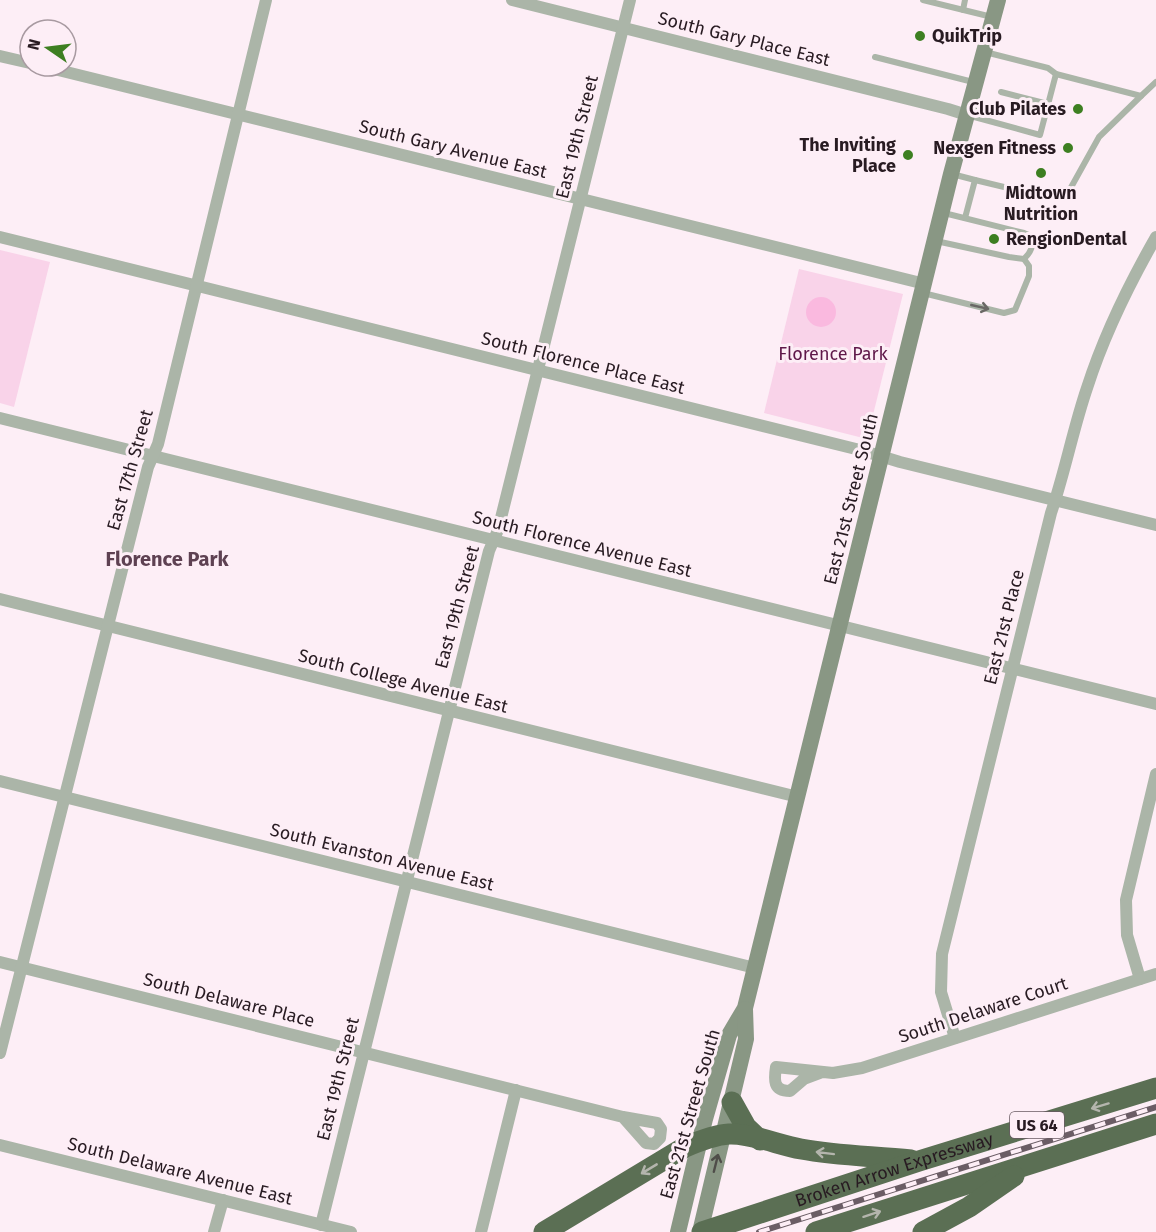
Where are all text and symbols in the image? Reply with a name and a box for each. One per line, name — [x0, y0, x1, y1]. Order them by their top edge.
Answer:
street label: South Gary Place East — [656, 7, 833, 71]
north arrow — [18, 18, 78, 78]
place label: QuikTrip — [932, 25, 1002, 47]
marker: QuikTrip — [913, 29, 927, 43]
text: N — [23, 37, 44, 52]
street label: East 19th Street — [551, 72, 603, 201]
place label: Club Pilates — [969, 98, 1066, 120]
marker: Club Pilates — [1071, 102, 1085, 116]
street label: South Gary Avenue East — [357, 115, 550, 183]
place label: The Inviting Place — [800, 134, 896, 177]
place label: Nexgen Fitness — [933, 137, 1056, 159]
marker: Nexgen Fitness — [1061, 141, 1075, 155]
marker: The Inviting Place — [901, 148, 915, 162]
marker: Midtown Nutrition — [1034, 166, 1048, 180]
place label: Midtown Nutrition — [1004, 182, 1078, 225]
place label: RengionDental — [1006, 228, 1128, 250]
marker: RengionDental — [987, 232, 1001, 246]
one-way arrow — [970, 301, 989, 313]
street label: South Florence Place East — [479, 327, 687, 399]
park label: Florence Park — [778, 343, 888, 365]
street label: East 17th Street — [102, 406, 158, 533]
street label: East 21st Street South — [819, 411, 883, 587]
street label: South Florence Avenue East — [470, 506, 694, 582]
street label: East 19th Street — [430, 543, 484, 671]
district label: Florence Park — [106, 547, 229, 571]
street label: East 21st Place — [979, 567, 1029, 687]
street label: South College Avenue East — [296, 644, 511, 718]
street label: South Evanston Avenue East — [268, 819, 497, 896]
street label: South Delaware Place — [141, 968, 317, 1032]
street label: South Delaware Court — [896, 972, 1071, 1048]
street label: East 19th Street — [312, 1014, 364, 1143]
street label: East 21st Street South — [655, 1026, 725, 1202]
one-way arrow — [1091, 1101, 1110, 1112]
road number: US 64 — [1010, 1112, 1064, 1138]
street label: Broken Arrow Expressway — [792, 1128, 996, 1212]
street label: South Delaware Avenue East — [65, 1132, 295, 1210]
one-way arrow — [816, 1147, 836, 1158]
one-way arrow — [711, 1154, 723, 1173]
one-way arrow — [641, 1163, 658, 1175]
one-way arrow — [862, 1208, 881, 1219]

